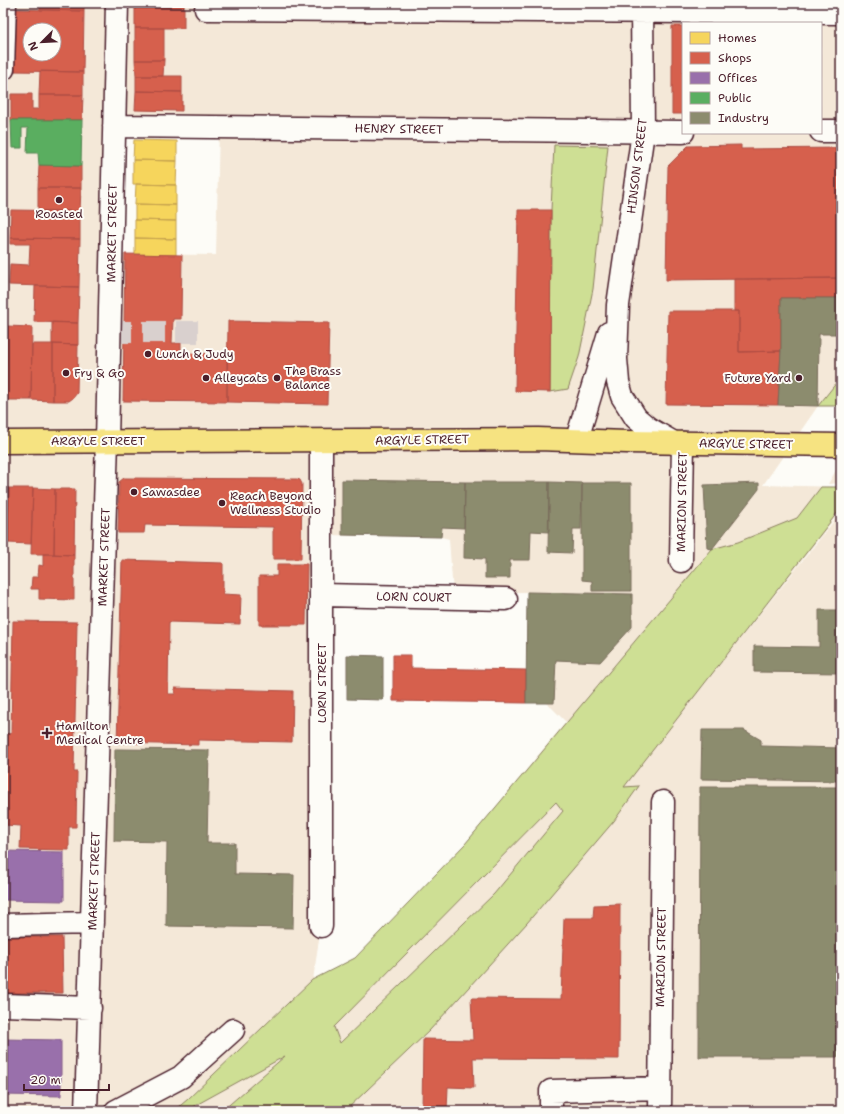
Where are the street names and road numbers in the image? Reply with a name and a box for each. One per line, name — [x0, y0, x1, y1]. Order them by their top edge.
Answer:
street label: HINSON STREET — [623, 117, 651, 215]
street label: HENRY STREET — [354, 120, 444, 138]
street label: MARKET STREET — [103, 183, 121, 283]
street label: ARGYLE STREET — [375, 431, 470, 449]
street label: ARGYLE STREET — [51, 433, 146, 449]
street label: ARGYLE STREET — [699, 435, 794, 453]
street label: MARION STREET — [673, 451, 691, 552]
street label: MARKET STREET — [94, 507, 114, 607]
street label: LORN COURT — [376, 588, 453, 606]
street label: LORN STREET — [314, 642, 330, 723]
street label: MARKET STREET — [84, 831, 104, 931]
street label: MARION STREET — [652, 906, 670, 1007]

